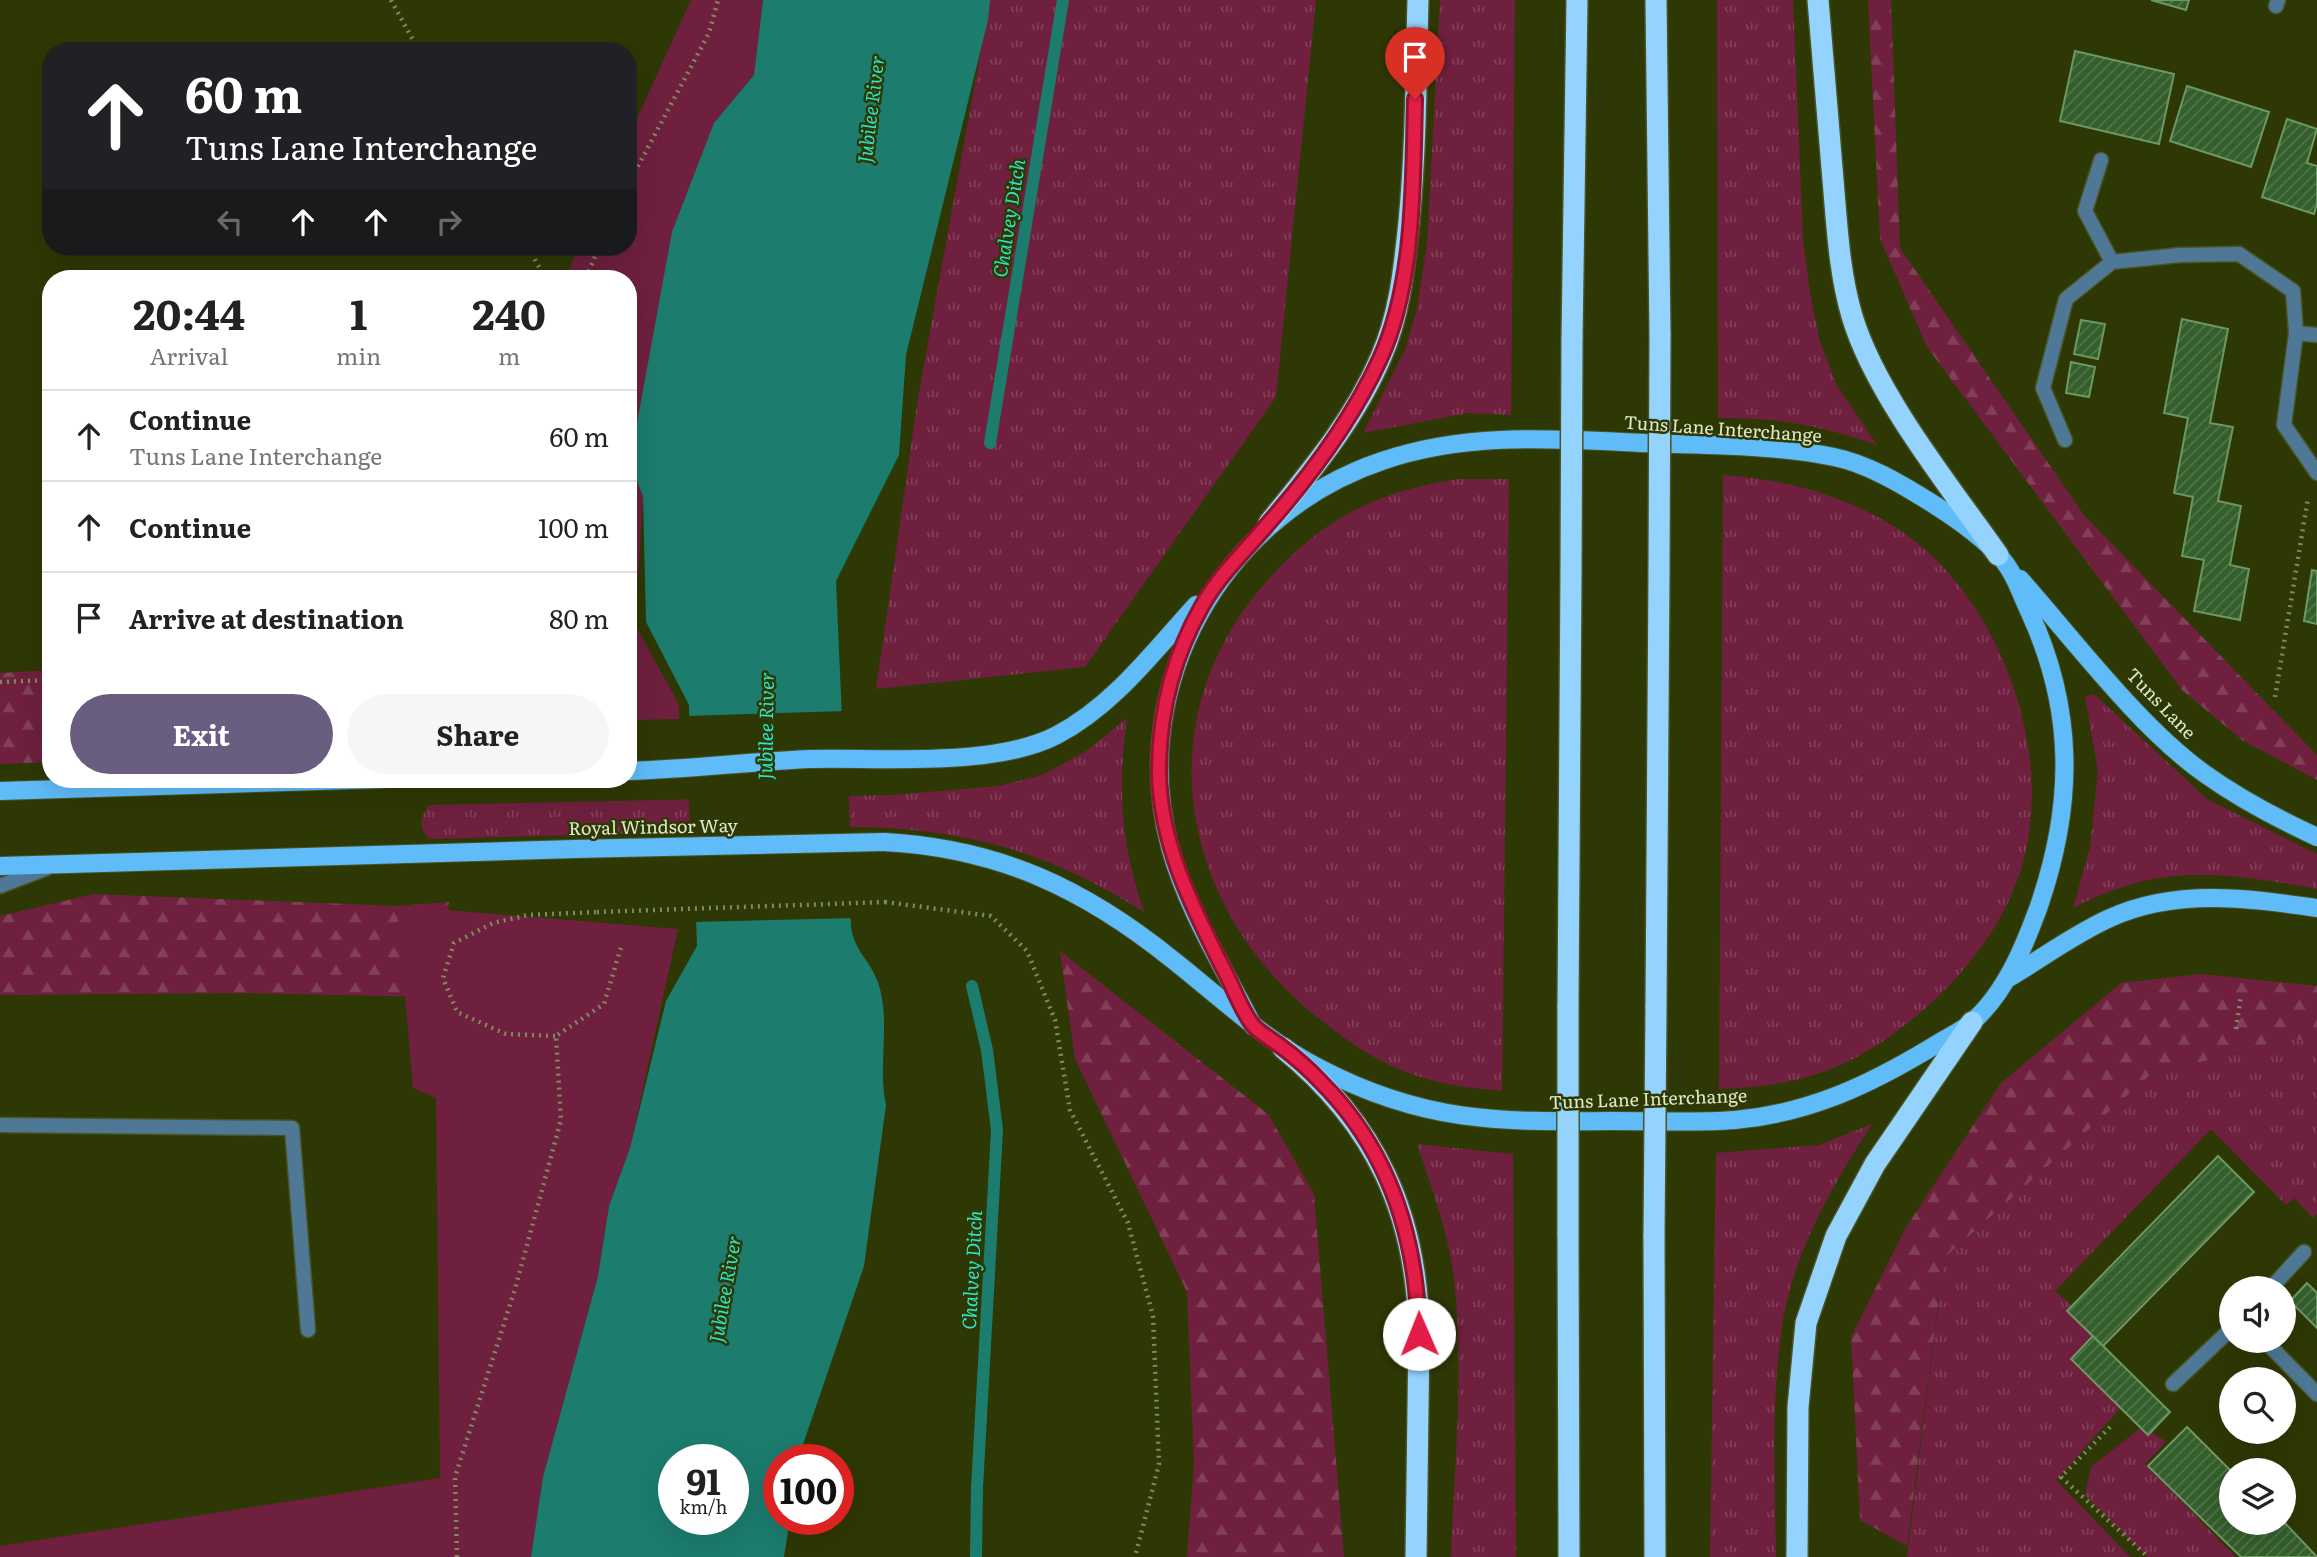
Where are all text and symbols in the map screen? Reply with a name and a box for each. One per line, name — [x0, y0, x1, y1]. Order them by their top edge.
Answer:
pin — [1385, 27, 1445, 99]
icon: arrive — [1396, 38, 1434, 76]
water label: Jubilee River — [850, 54, 890, 164]
text: 60 m — [185, 55, 302, 128]
icon: ahead — [70, 70, 161, 161]
text: Tuns Lane Interchange — [185, 122, 537, 170]
water label: Chalvey Ditch — [985, 157, 1031, 279]
icon: left — [211, 203, 249, 241]
icon: ahead — [284, 203, 322, 241]
icon: ahead — [357, 203, 395, 241]
icon: right — [430, 203, 468, 241]
text: 20:44 — [133, 281, 245, 343]
text: 1 — [350, 281, 367, 343]
text: 240 — [472, 281, 546, 343]
text: Arrival — [150, 338, 228, 372]
text: min — [336, 338, 381, 372]
text: m — [498, 338, 520, 372]
text: Continue — [129, 399, 251, 438]
street label: Tuns Lane Interchange — [1623, 408, 1823, 448]
text: 60 m — [550, 416, 609, 455]
icon: ahead — [70, 417, 108, 455]
text: Tuns Lane Interchange — [129, 438, 382, 472]
text: Continue — [129, 507, 251, 546]
text: 100 m — [538, 507, 609, 546]
icon: ahead — [70, 508, 108, 546]
text: Arrive at destination — [129, 598, 404, 637]
text: 80 m — [549, 598, 609, 637]
icon: arrive — [70, 599, 108, 637]
street label: Tuns Lane — [2121, 661, 2203, 745]
water label: Jubilee River — [750, 672, 780, 780]
button: Exit — [70, 694, 333, 774]
button: Share — [347, 694, 609, 774]
street label: Royal Windsor Way — [568, 811, 739, 841]
street label: Tuns Lane Interchange — [1548, 1081, 1748, 1115]
water label: Chalvey Ditch — [954, 1210, 988, 1330]
water label: Jubilee River — [701, 1233, 747, 1345]
map controls — [2219, 1276, 2296, 1535]
button: sound — [2219, 1276, 2296, 1353]
position arrow — [1382, 1297, 1456, 1371]
button: search — [2219, 1367, 2296, 1444]
speed limit sign: 100 — [763, 1444, 854, 1535]
text: 91 — [686, 1454, 721, 1506]
button: layers — [2219, 1458, 2296, 1535]
text: km/h — [680, 1493, 727, 1520]

